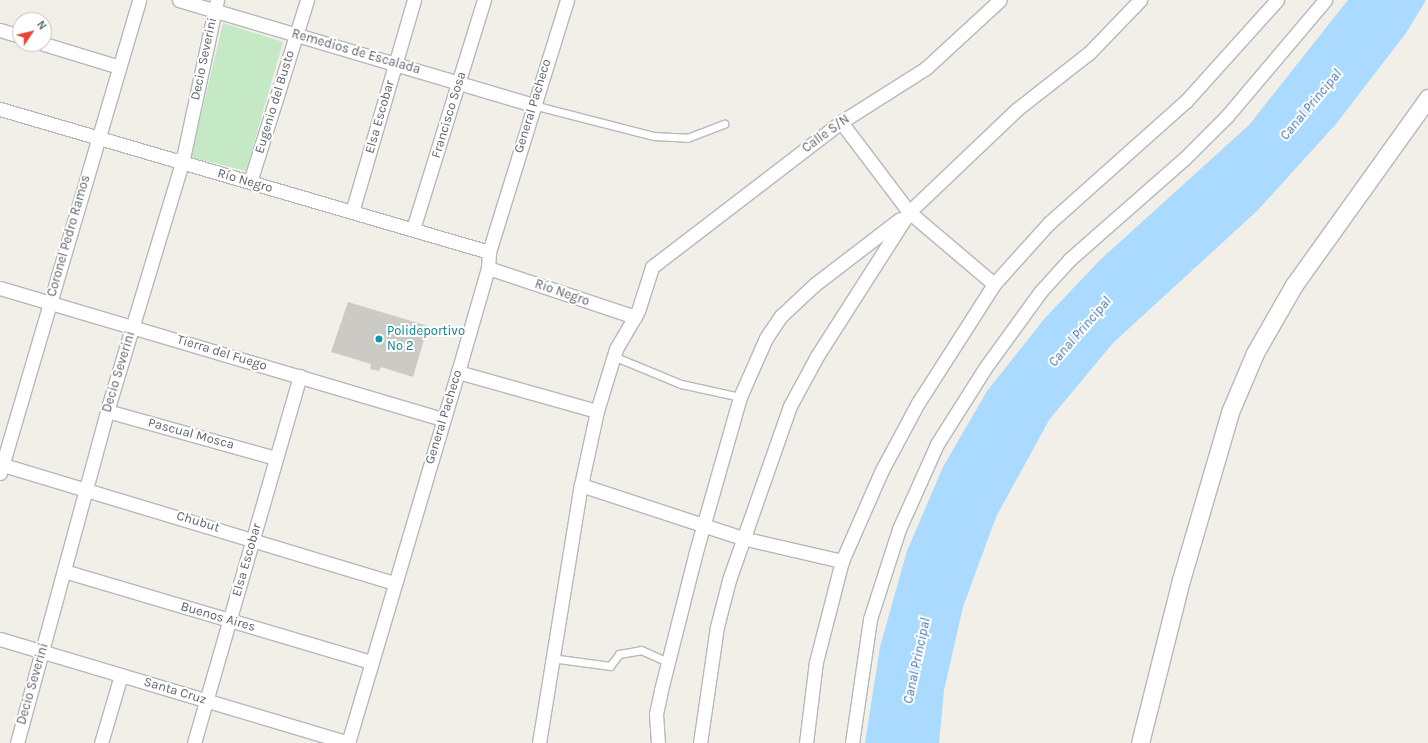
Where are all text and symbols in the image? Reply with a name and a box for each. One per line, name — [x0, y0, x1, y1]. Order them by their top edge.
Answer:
north arrow — [12, 12, 52, 52]
street label: Decio Severini — [188, 16, 220, 102]
text: N — [34, 18, 49, 32]
street label: Remedios de Escalada — [290, 26, 422, 78]
street label: Eugenio del Busto — [252, 49, 298, 155]
street label: General Pacheco — [511, 57, 555, 155]
water label: Canal Principal — [1276, 66, 1346, 144]
street label: Francisco Sosa — [428, 70, 470, 160]
street label: Elsa Escobar — [362, 79, 398, 155]
street label: Calle S/N — [799, 112, 853, 156]
street label: Río Negro — [216, 166, 274, 196]
street label: Coronel Pedro Ramos — [44, 173, 94, 299]
street label: Río Negro — [533, 276, 591, 310]
water label: Canal Principal — [1045, 293, 1115, 371]
place label: Polideportivo Nº 2 — [387, 324, 465, 355]
street label: Decio Severini — [99, 330, 139, 414]
street label: Tierra del Fuego — [175, 332, 269, 374]
marker: Polideportivo Nº 2 — [374, 334, 384, 344]
street label: General Pacheco — [422, 368, 466, 466]
street label: Pascual Mosca — [146, 415, 236, 453]
street label: Chubut — [175, 508, 221, 536]
street label: Elsa Escobar — [229, 522, 265, 598]
street label: Buenos Aires — [179, 599, 257, 635]
water label: Canal Principal — [900, 616, 934, 706]
street label: Decio Severini — [14, 641, 52, 727]
street label: Santa Cruz — [142, 674, 208, 708]

